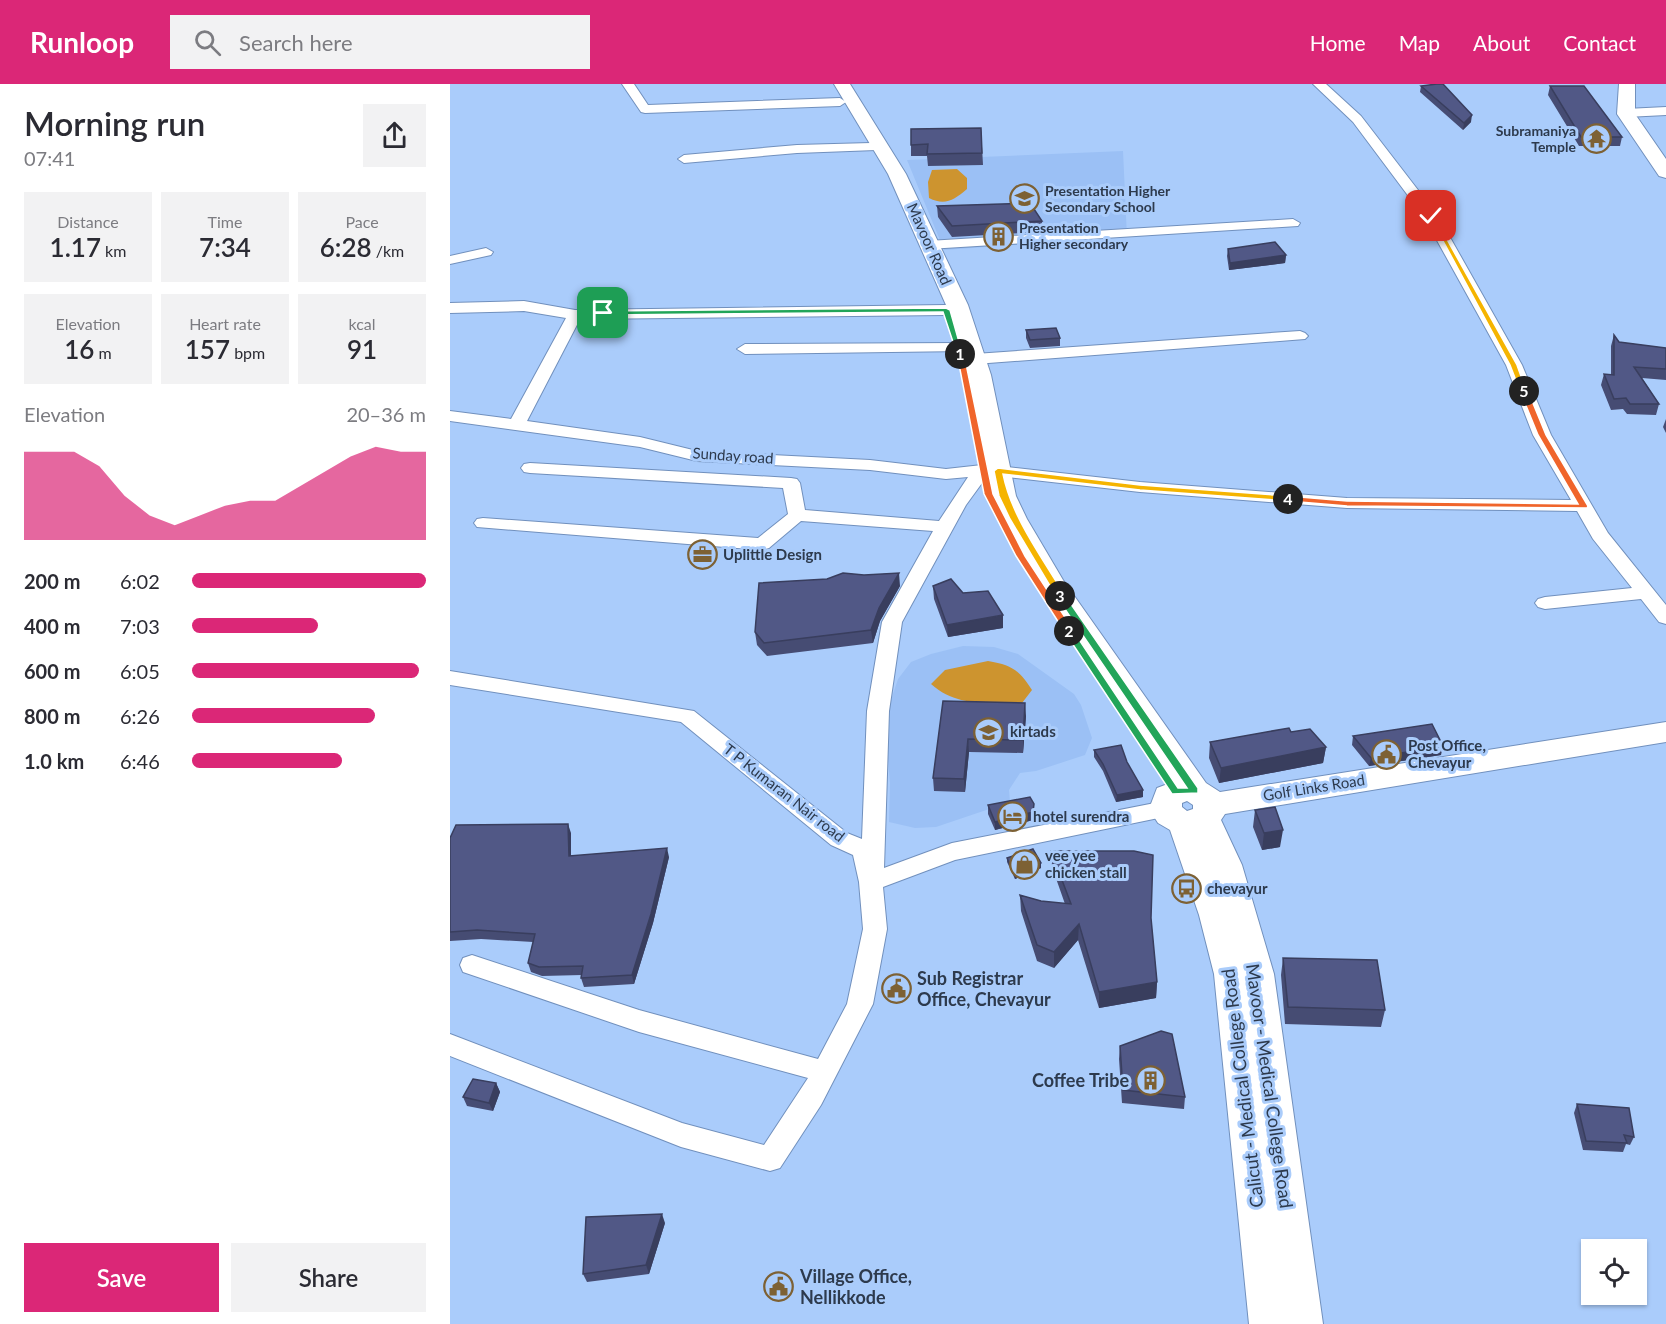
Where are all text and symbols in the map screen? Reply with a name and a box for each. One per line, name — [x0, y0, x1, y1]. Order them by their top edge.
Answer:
search box — [170, 15, 590, 69]
text: Runloop — [30, 25, 134, 59]
icon: search — [191, 26, 224, 59]
text: Search here — [239, 29, 353, 56]
text: Home — [1310, 30, 1366, 55]
text: Map — [1399, 30, 1440, 55]
text: About — [1473, 30, 1530, 55]
text: Contact — [1563, 30, 1636, 55]
text: Morning run — [24, 103, 205, 143]
button: share — [363, 104, 426, 167]
place label: Subramaniya Temple — [1496, 122, 1577, 155]
temple icon: Subramaniya Temple — [1581, 123, 1613, 155]
text: 07:41 — [24, 146, 75, 170]
place label: Presentation Higher Secondary School — [1045, 182, 1171, 215]
school or university icon: Presentation Higher Secondary School — [1008, 183, 1040, 215]
pin — [1405, 190, 1456, 241]
icon: check — [1414, 199, 1447, 232]
street label: Mavoor Road — [904, 200, 956, 287]
text: Distance — [57, 212, 119, 231]
text: Time — [208, 212, 242, 231]
text: Pace — [345, 212, 379, 231]
place label: Presentation Higher secondary — [1019, 219, 1129, 252]
building icon: Presentation Higher secondary — [982, 220, 1014, 252]
text: 1.17 — [50, 231, 101, 263]
text: 7:34 — [199, 231, 251, 263]
text: 6:28 — [320, 231, 372, 263]
text: km — [101, 241, 126, 260]
text: /km — [372, 241, 404, 260]
pin — [577, 287, 628, 338]
icon: arrive — [586, 296, 619, 329]
text: Elevation — [56, 314, 121, 333]
text: Heart rate — [189, 314, 261, 333]
text: kcal — [348, 314, 376, 333]
text: 16 — [64, 333, 94, 365]
text: 157 — [185, 333, 230, 365]
text: 91 — [347, 333, 377, 365]
pin: 1 — [945, 339, 975, 369]
text: m — [94, 343, 112, 362]
text: bpm — [230, 343, 265, 362]
text: 1 — [955, 344, 965, 363]
pin: 5 — [1509, 376, 1539, 406]
text: 5 — [1519, 381, 1529, 400]
text: Elevation — [24, 402, 105, 426]
text: 20–36 m — [346, 402, 426, 426]
street label: Sunday road — [692, 443, 774, 467]
pin: 4 — [1273, 484, 1303, 514]
text: 4 — [1283, 489, 1293, 508]
office icon: Uplittle Design — [686, 539, 718, 571]
place label: Uplittle Design — [723, 545, 822, 563]
text: 200 m — [24, 569, 80, 593]
text: 6:02 — [120, 569, 160, 593]
pin: 3 — [1045, 581, 1075, 611]
text: 3 — [1055, 586, 1065, 605]
text: 400 m — [24, 614, 80, 638]
text: 7:03 — [120, 614, 160, 638]
pin: 2 — [1054, 616, 1084, 646]
text: 2 — [1064, 621, 1074, 640]
text: 600 m — [24, 659, 80, 683]
text: 6:05 — [120, 659, 160, 683]
text: 800 m — [24, 704, 80, 728]
text: 6:26 — [120, 704, 160, 728]
school or university icon: kirtads — [973, 716, 1005, 748]
place label: kirtads — [1010, 722, 1056, 740]
place label: Post Office, Chevayur — [1408, 736, 1486, 771]
public building icon: Post Office, Chevayur — [1371, 739, 1403, 771]
street label: T P Kumaran Nair road — [721, 740, 849, 845]
text: 1.0 km — [24, 749, 84, 773]
text: 6:46 — [120, 749, 160, 773]
street label: Golf Links Road — [1262, 770, 1366, 804]
hotel icon: hotel surendra — [996, 801, 1028, 833]
place label: hotel surendra — [1033, 807, 1129, 825]
place label: vee yee chicken stall — [1045, 846, 1127, 881]
shop icon: vee yee chicken stall — [1008, 849, 1040, 881]
bus stop icon: chevayur — [1170, 873, 1202, 905]
place label: chevayur — [1207, 879, 1268, 897]
street label: Mavoor - Medical College Road — [1242, 962, 1298, 1210]
place label: Sub Registrar Office, Chevayur — [917, 967, 1051, 1010]
street label: Calicut - Medical College Road — [1216, 967, 1268, 1209]
public building icon: Sub Registrar Office, Chevayur — [880, 973, 912, 1005]
building icon: Coffee Tribe — [1134, 1065, 1166, 1097]
place label: Coffee Tribe — [1032, 1069, 1129, 1091]
map controls — [1581, 1239, 1647, 1305]
button: locate — [1581, 1239, 1647, 1305]
button: Save — [24, 1243, 219, 1312]
button: Share — [231, 1243, 426, 1312]
place label: Village Office, Nellikkode — [799, 1265, 912, 1308]
public building icon: Village Office, Nellikkode — [763, 1271, 795, 1303]

